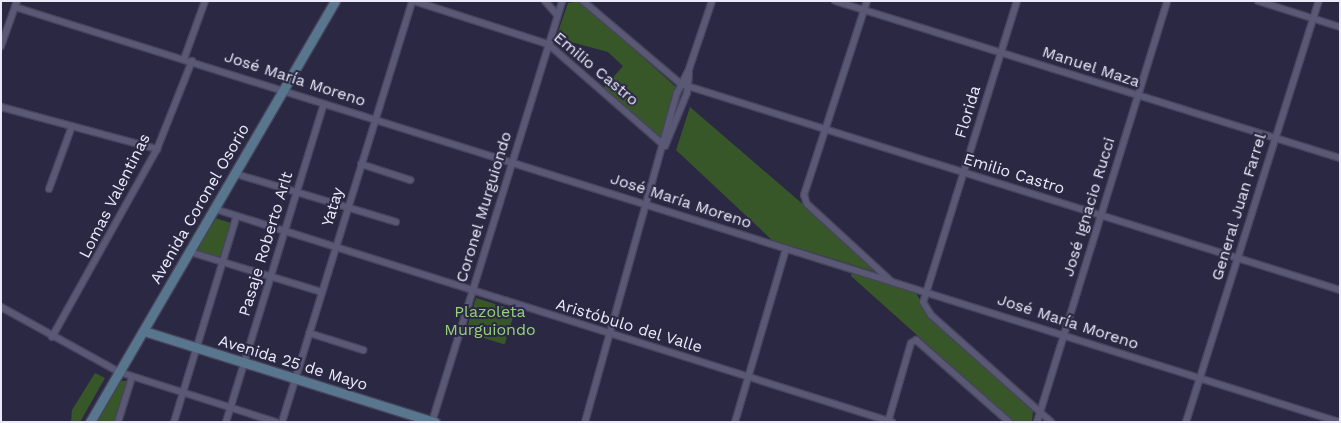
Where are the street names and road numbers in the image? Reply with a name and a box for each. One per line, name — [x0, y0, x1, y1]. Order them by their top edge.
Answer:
street label: Emilio Castro — [550, 28, 642, 110]
street label: Manuel Maza — [1039, 42, 1143, 92]
street label: José María Moreno — [222, 47, 368, 111]
street label: Florida — [951, 83, 985, 141]
street label: Avenida Coronel Osorio — [146, 120, 254, 288]
street label: Coronel Murguiondo — [452, 129, 516, 285]
street label: Lomas Valentinas — [75, 130, 155, 262]
street label: General Juan Farrel — [1207, 131, 1271, 283]
street label: José Ignacio Rucci — [1059, 135, 1119, 279]
street label: Emilio Castro — [961, 149, 1067, 199]
street label: Pasaje Roberto Arlt — [235, 169, 297, 319]
street label: José María Moreno — [608, 169, 754, 233]
street label: Yatay — [318, 185, 348, 229]
street label: José María Moreno — [995, 290, 1141, 354]
street label: Aristóbulo del Valle — [553, 294, 705, 358]
street label: Avenida 25 de Mayo — [216, 331, 370, 395]

